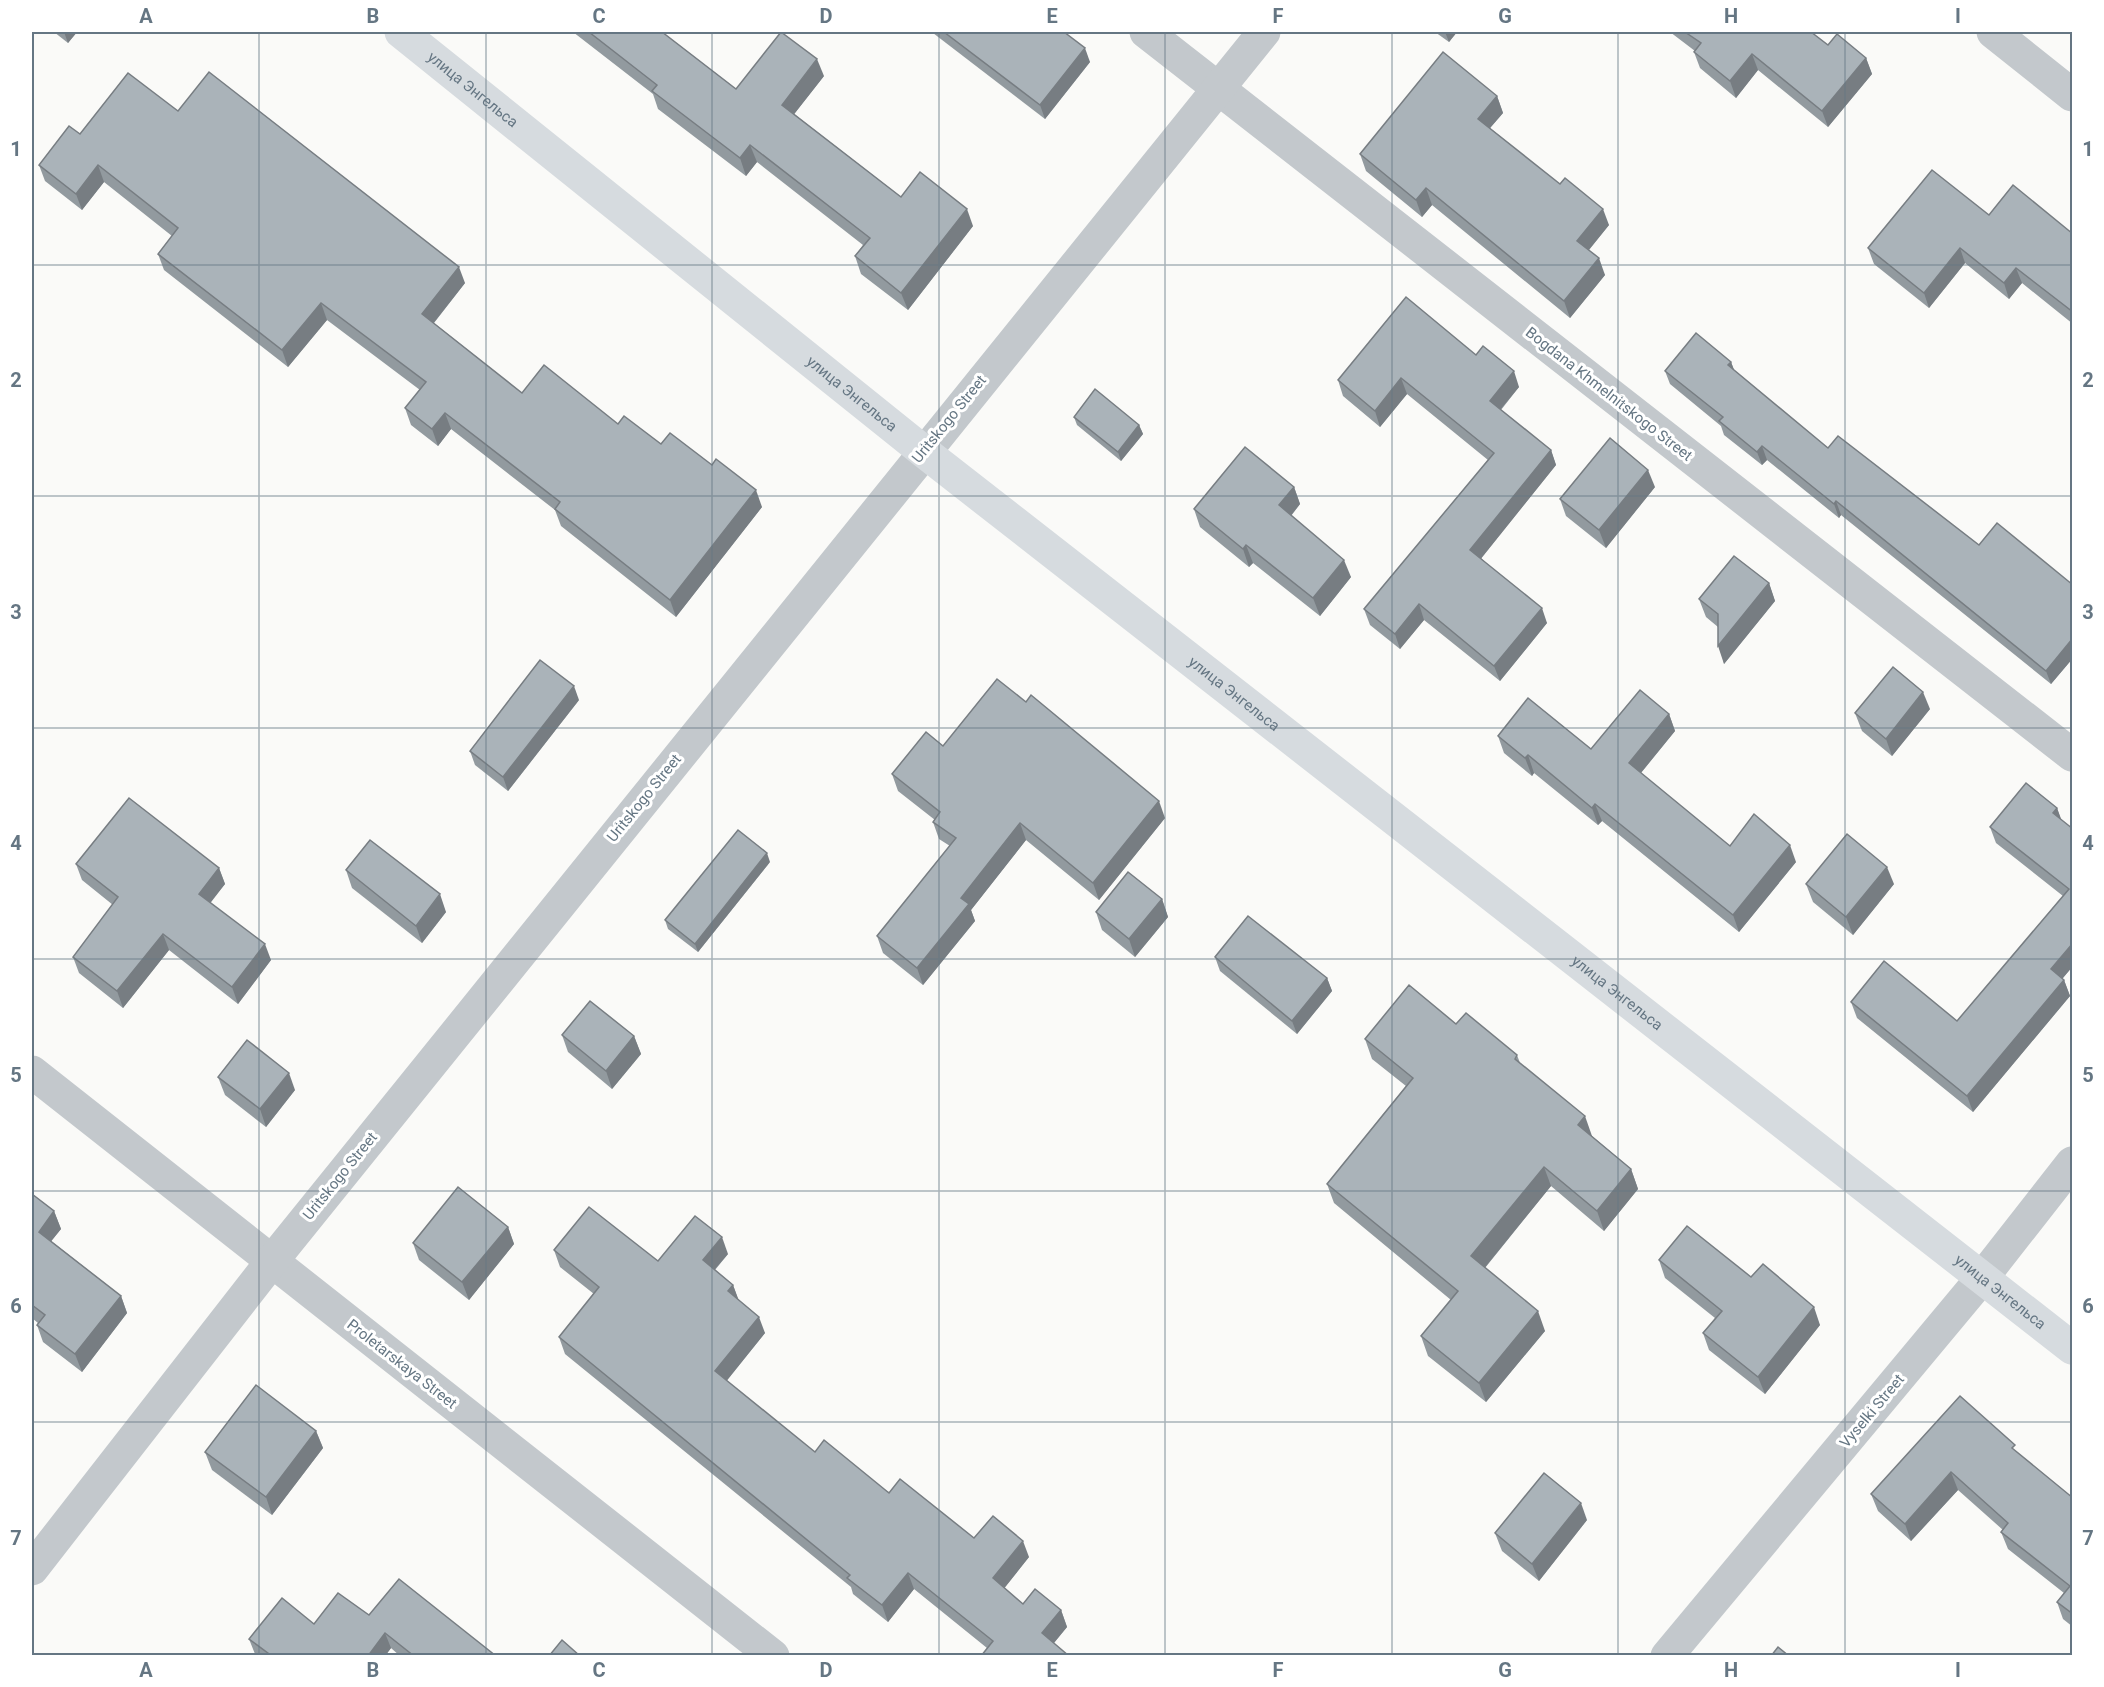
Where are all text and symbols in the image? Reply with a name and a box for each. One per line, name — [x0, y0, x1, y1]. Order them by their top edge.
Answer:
text: A — [139, 4, 153, 28]
text: B — [367, 4, 379, 28]
text: C — [592, 4, 606, 28]
text: D — [820, 4, 833, 28]
text: E — [1046, 4, 1058, 28]
text: F — [1273, 4, 1284, 28]
text: G — [1498, 4, 1512, 28]
text: H — [1724, 4, 1738, 28]
text: I — [1955, 4, 1961, 28]
street label: улица Энгельса — [424, 48, 522, 131]
text: 1 — [10, 137, 22, 161]
text: 1 — [2082, 137, 2094, 161]
street label: Bogdana Khmelnitskogo Street — [1522, 323, 1696, 465]
street label: улица Энгельса — [803, 352, 901, 435]
text: 2 — [10, 368, 22, 392]
text: 2 — [2082, 368, 2094, 392]
street label: Uritskogo Street — [908, 371, 990, 466]
text: 3 — [10, 600, 22, 624]
text: 3 — [2082, 600, 2094, 624]
street label: улица Энгельса — [1185, 653, 1283, 735]
street label: Uritskogo Street — [603, 750, 685, 845]
text: 4 — [10, 831, 22, 855]
text: 4 — [2082, 831, 2094, 855]
street label: улица Энгельса — [1568, 952, 1666, 1034]
text: 5 — [10, 1063, 22, 1087]
text: 5 — [2082, 1063, 2094, 1087]
street label: Uritskogo Street — [299, 1128, 381, 1223]
street label: улица Энгельса — [1951, 1251, 2049, 1333]
text: 6 — [10, 1294, 22, 1318]
text: 6 — [2082, 1294, 2094, 1318]
street label: Proletarskaya Street — [343, 1315, 461, 1413]
street label: Vyselki Street — [1836, 1371, 1908, 1451]
text: 7 — [10, 1526, 22, 1550]
text: 7 — [2082, 1526, 2094, 1550]
text: A — [139, 1658, 153, 1682]
text: B — [367, 1658, 379, 1682]
text: C — [592, 1658, 606, 1682]
text: D — [820, 1658, 833, 1682]
text: E — [1046, 1658, 1058, 1682]
text: F — [1273, 1658, 1284, 1682]
text: G — [1498, 1658, 1512, 1682]
text: H — [1724, 1658, 1738, 1682]
text: I — [1955, 1658, 1961, 1682]

